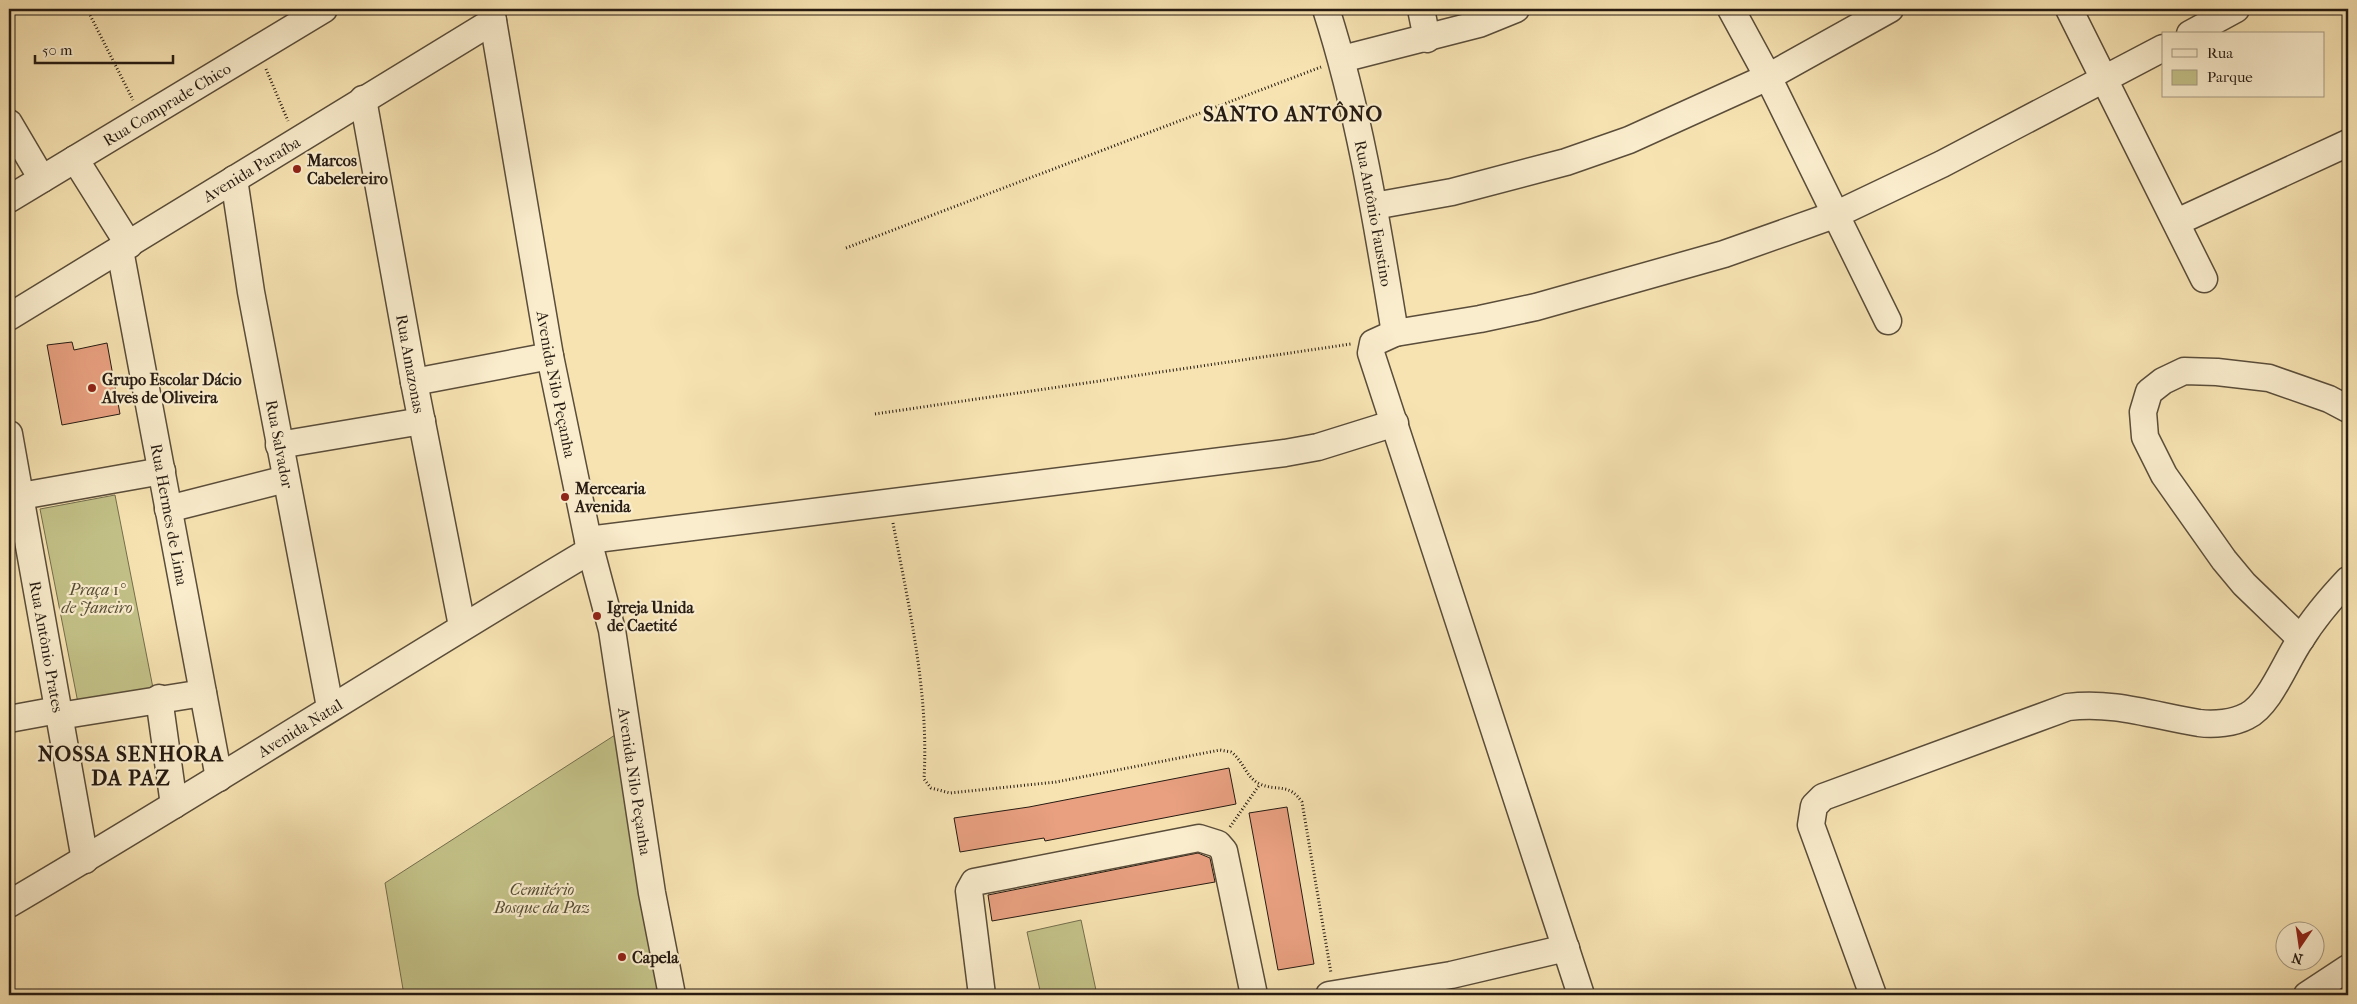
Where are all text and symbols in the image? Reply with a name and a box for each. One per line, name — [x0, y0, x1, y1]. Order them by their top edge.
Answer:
scale bar — [35, 32, 172, 64]
legend — [2162, 32, 2324, 98]
text: 50 m — [42, 41, 73, 59]
text: Rua — [2207, 44, 2234, 62]
street label: Rua Comprade Chico — [99, 58, 234, 150]
text: Parque — [2207, 68, 2253, 86]
district label: SANTO ANTÔNO — [1203, 101, 1383, 126]
street label: Avenida Paraíba — [198, 132, 304, 206]
street label: Rua Antônio Faustino — [1351, 138, 1397, 288]
place label: Marcos Cabelereiro — [306, 151, 388, 188]
marker: Marcos Cabelereiro — [291, 163, 303, 175]
street label: Avenida Nilo Peçanha — [533, 309, 580, 460]
street label: Rua Amazonas — [392, 313, 429, 415]
place label: Grupo Escolar Dácio Alves de Oliveira — [101, 370, 242, 407]
marker: Grupo Escolar Dácio Alves de Oliveira — [86, 382, 98, 394]
street label: Rua Salvador — [262, 398, 298, 490]
street label: Rua Hermes de Lima — [147, 442, 192, 588]
place label: Mercearia Avenida — [574, 479, 646, 516]
marker: Mercearia Avenida — [559, 491, 571, 503]
street label: Rua Antônio Prates — [26, 579, 68, 714]
park label: Praça 1° de Janeiro — [61, 580, 133, 617]
place label: Igreja Unida de Caetité — [607, 598, 694, 635]
marker: Igreja Unida de Caetité — [591, 610, 603, 622]
street label: Avenida Natal — [253, 694, 346, 762]
street label: Avenida Nilo Peçanha — [614, 705, 656, 857]
district label: NOSSA SENHORA DA PAZ — [38, 742, 225, 790]
park label: Cemitério Bosque da Paz — [493, 880, 590, 917]
north arrow — [2274, 922, 2324, 972]
place label: Capela — [632, 948, 679, 968]
text: N — [2290, 949, 2304, 968]
marker: Capela — [616, 951, 628, 963]

